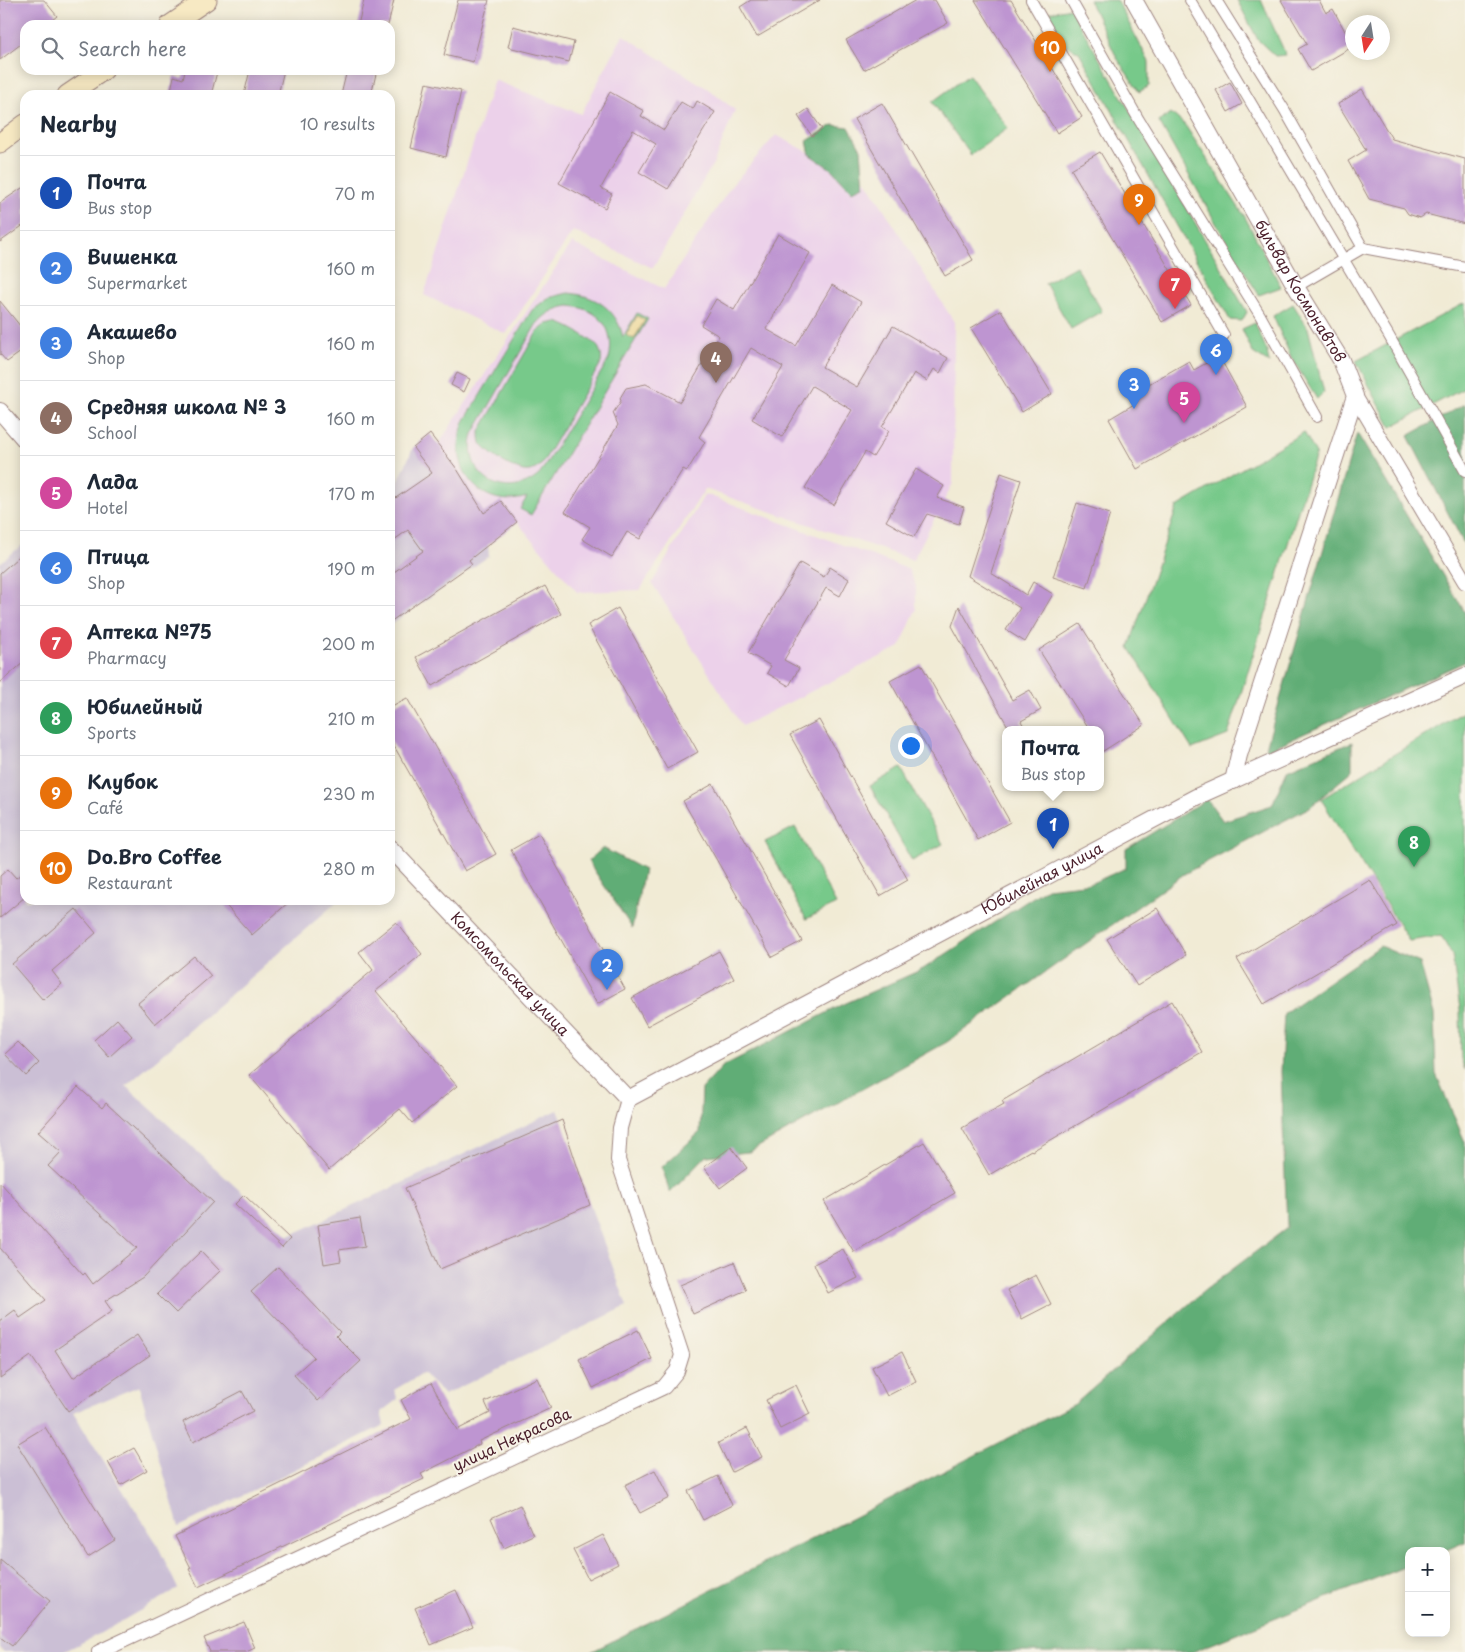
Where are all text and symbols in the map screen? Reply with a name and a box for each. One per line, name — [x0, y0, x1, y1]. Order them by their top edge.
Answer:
north arrow — [1345, 15, 1390, 60]
search box — [20, 20, 395, 75]
pin: 10 — [1034, 31, 1066, 72]
icon: search — [38, 34, 66, 62]
text: Search here — [78, 34, 187, 62]
text: Nearby — [40, 107, 117, 139]
text: 10 results — [300, 111, 375, 135]
text: Почта — [87, 167, 147, 195]
text: 1 — [52, 181, 60, 205]
text: 70 m — [335, 181, 375, 205]
pin: 9 — [1123, 184, 1155, 225]
text: Bus stop — [87, 195, 152, 219]
street label: бульвар Космонавтов — [1250, 215, 1353, 366]
text: Вишенка — [87, 242, 178, 270]
text: 2 — [50, 256, 62, 280]
text: 160 m — [327, 256, 375, 280]
pin: 7 — [1159, 268, 1191, 309]
text: Supermarket — [87, 270, 187, 294]
text: Акашево — [87, 317, 177, 345]
text: 3 — [51, 331, 61, 355]
text: 160 m — [327, 331, 375, 355]
pin: 6 — [1200, 334, 1232, 375]
pin: 4 — [700, 342, 732, 383]
text: Shop — [87, 345, 125, 369]
pin: 3 — [1118, 368, 1150, 409]
pin: 5 — [1168, 382, 1200, 423]
text: Средняя школа № 3 — [87, 392, 287, 420]
text: 4 — [51, 406, 61, 430]
text: 160 m — [327, 406, 375, 430]
text: School — [87, 420, 137, 444]
text: Лада — [87, 467, 138, 495]
text: 5 — [51, 481, 61, 505]
text: 170 m — [329, 481, 375, 505]
text: Hotel — [87, 495, 128, 519]
text: Птица — [87, 542, 150, 570]
text: 6 — [50, 556, 62, 580]
text: 190 m — [327, 556, 375, 580]
text: Shop — [87, 570, 125, 594]
text: Аптека №75 — [87, 617, 212, 645]
text: 7 — [51, 631, 61, 655]
text: 200 m — [322, 631, 375, 655]
text: Pharmacy — [87, 645, 167, 669]
text: Юбилейный — [87, 692, 203, 720]
text: 8 — [51, 706, 61, 730]
text: 210 m — [327, 706, 375, 730]
text: Sports — [87, 720, 136, 744]
popup — [1002, 726, 1104, 791]
your location — [898, 733, 924, 759]
text: Почта — [1020, 733, 1080, 761]
text: Bus stop — [1020, 761, 1086, 785]
text: Клубок — [87, 767, 158, 795]
text: 9 — [51, 781, 61, 805]
text: 230 m — [323, 781, 375, 805]
text: Café — [87, 795, 123, 819]
pin: 1 — [1037, 808, 1069, 849]
pin: 8 — [1398, 826, 1430, 867]
street label: Юбилейная улица — [977, 835, 1107, 919]
text: Do.Bro Coffee — [87, 842, 222, 870]
text: 10 — [46, 856, 66, 880]
text: 280 m — [323, 856, 375, 880]
text: Restaurant — [87, 870, 173, 894]
street label: Комсомольская улица — [446, 906, 576, 1041]
pin: 2 — [591, 949, 623, 990]
street label: улица Некрасова — [448, 1401, 575, 1476]
map controls — [1405, 1547, 1450, 1637]
button: + — [1405, 1547, 1450, 1592]
button: − — [1405, 1592, 1450, 1637]

